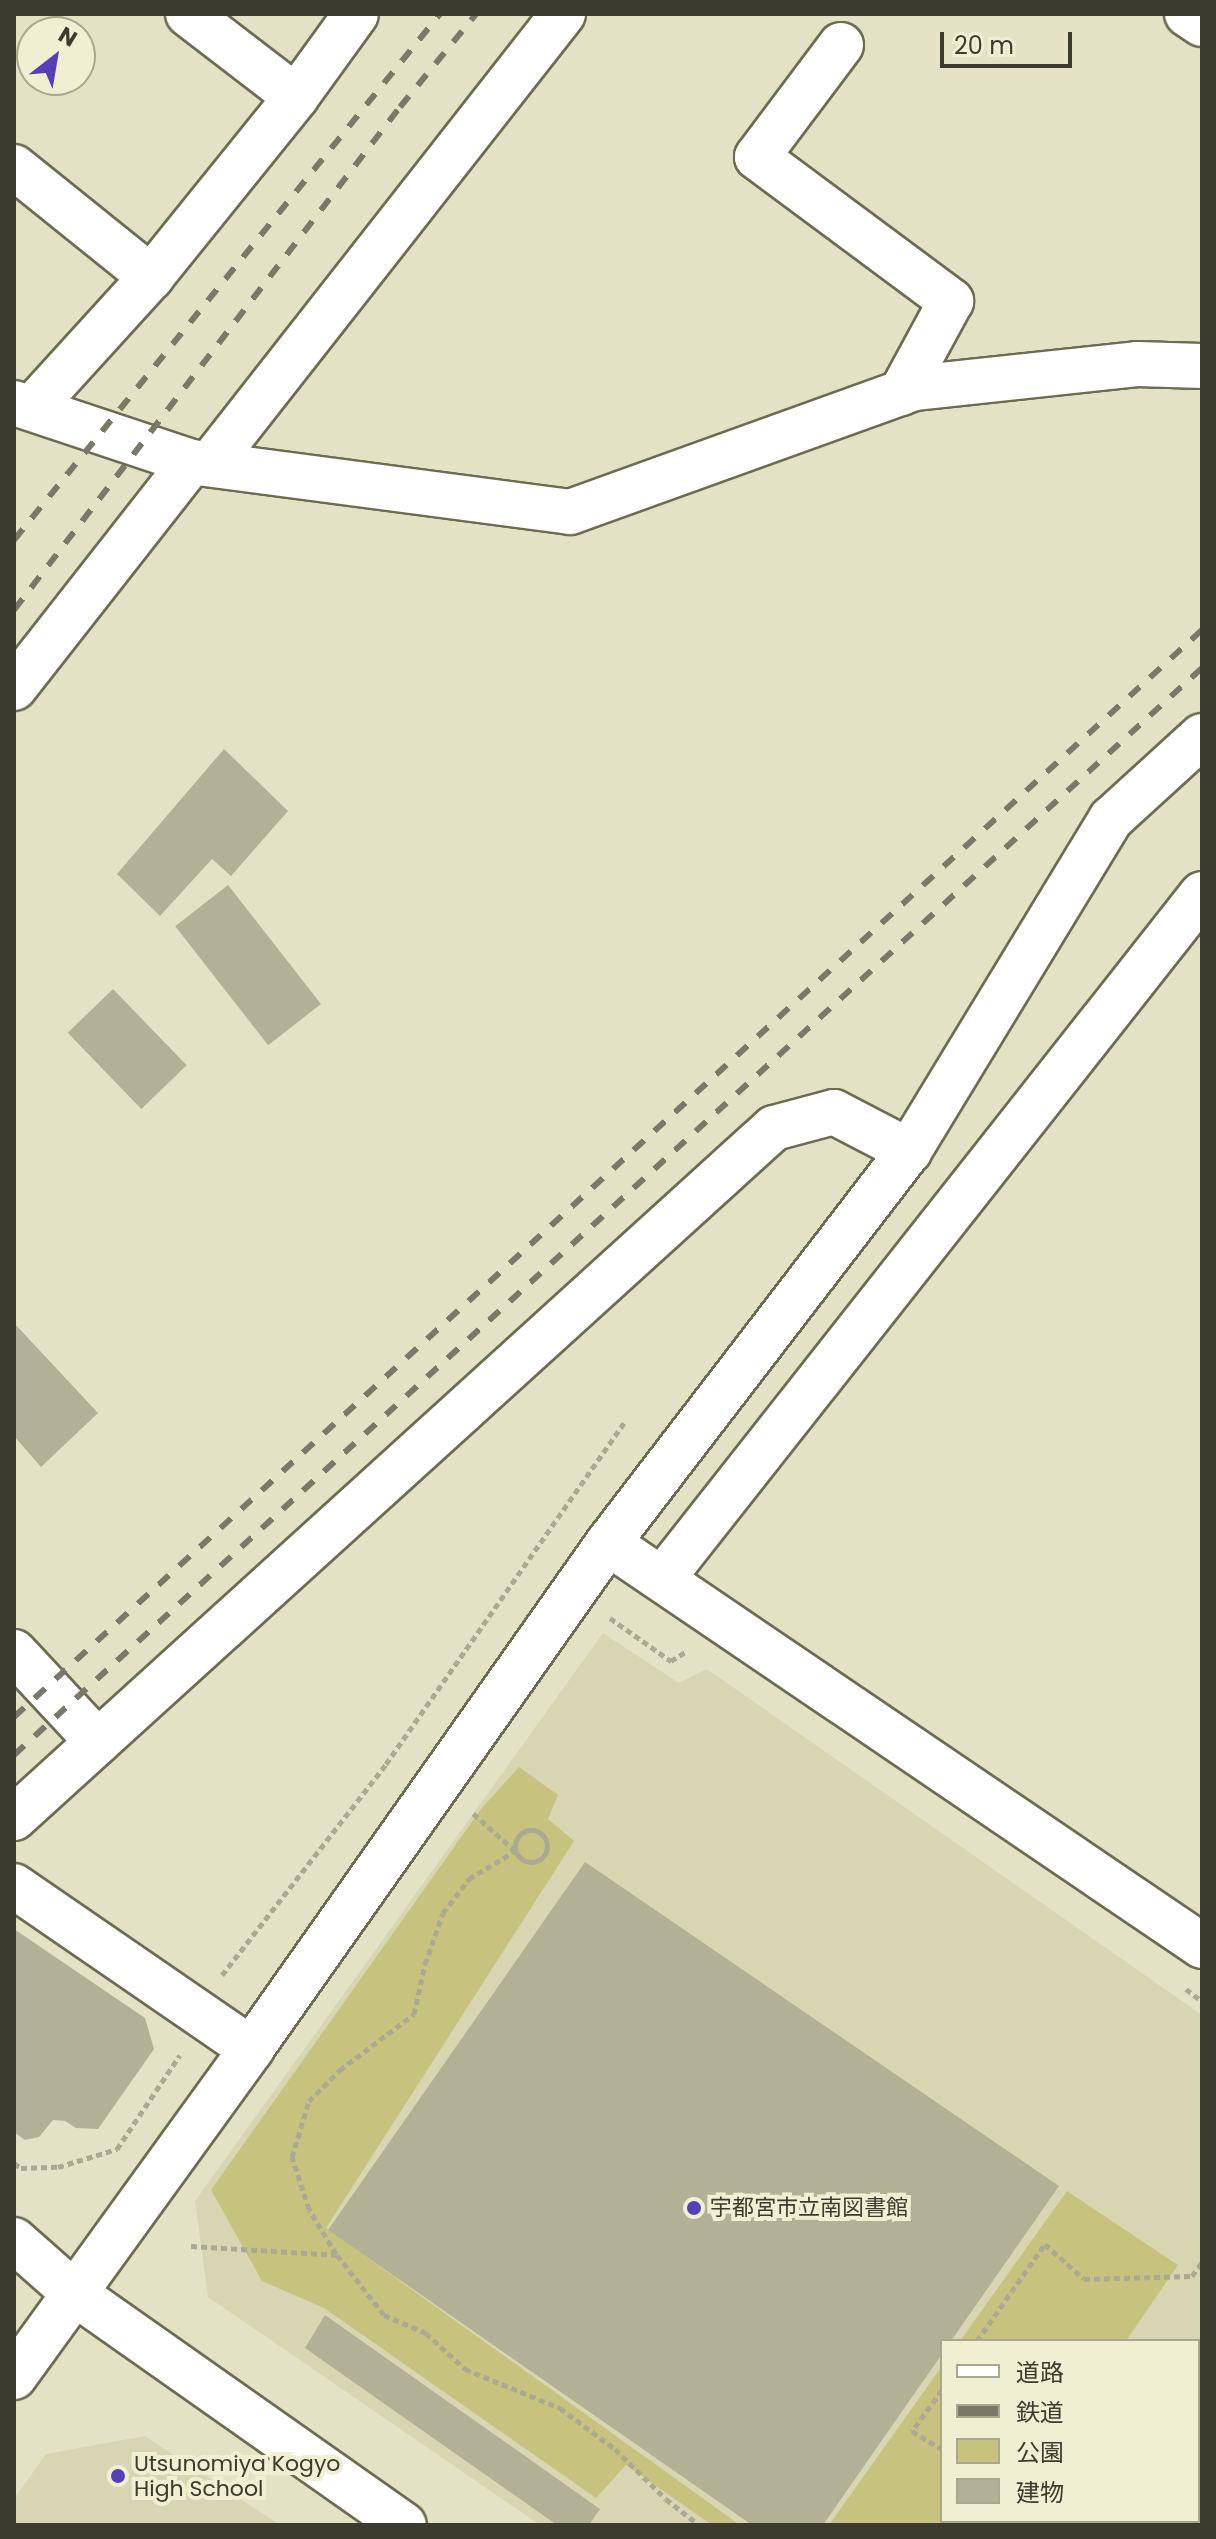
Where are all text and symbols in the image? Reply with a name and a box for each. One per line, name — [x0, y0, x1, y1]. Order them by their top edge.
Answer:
north arrow — [16, 16, 96, 96]
scale bar — [944, 16, 1076, 66]
text: N — [53, 19, 83, 54]
text: 20 m — [954, 29, 1014, 62]
place label: 宇都宮市立南図書館 — [710, 2195, 908, 2221]
marker: 宇都宮市立南図書館 — [685, 2199, 703, 2217]
legend — [940, 2339, 1200, 2523]
text: 道路 — [1016, 2356, 1064, 2389]
text: 鉄道 — [1016, 2396, 1064, 2429]
text: 公園 — [1016, 2436, 1064, 2469]
place label: Utsunomiya Kogyo High School — [134, 2450, 340, 2502]
marker: Utsunomiya Kogyo High School — [109, 2467, 127, 2485]
text: 建物 — [1016, 2476, 1064, 2509]

